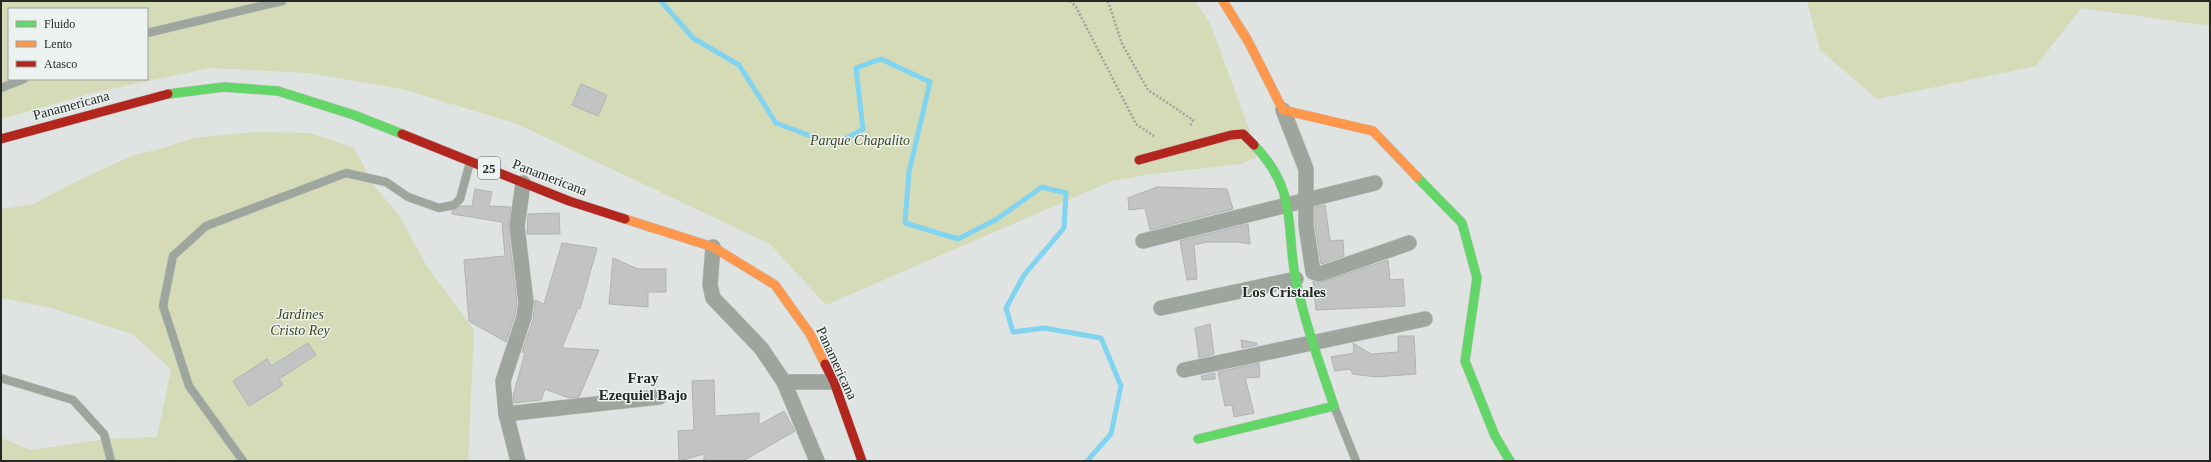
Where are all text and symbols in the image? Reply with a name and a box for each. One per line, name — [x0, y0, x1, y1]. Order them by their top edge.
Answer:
legend — [8, 8, 148, 80]
text: Fluido — [44, 17, 75, 31]
text: Lento — [44, 37, 72, 51]
text: Atasco — [44, 57, 77, 71]
street label: Panamericana — [31, 88, 112, 123]
park label: Parque Chapalito — [809, 133, 910, 148]
street label: Panamericana — [510, 156, 590, 199]
road number: 25 — [478, 157, 500, 179]
district label: Los Cristales — [1242, 284, 1326, 300]
park label: Jardines Cristo Rey — [270, 307, 331, 338]
street label: Panamericana — [813, 324, 860, 403]
district label: Fray Ezequiel Bajo — [599, 370, 687, 403]

